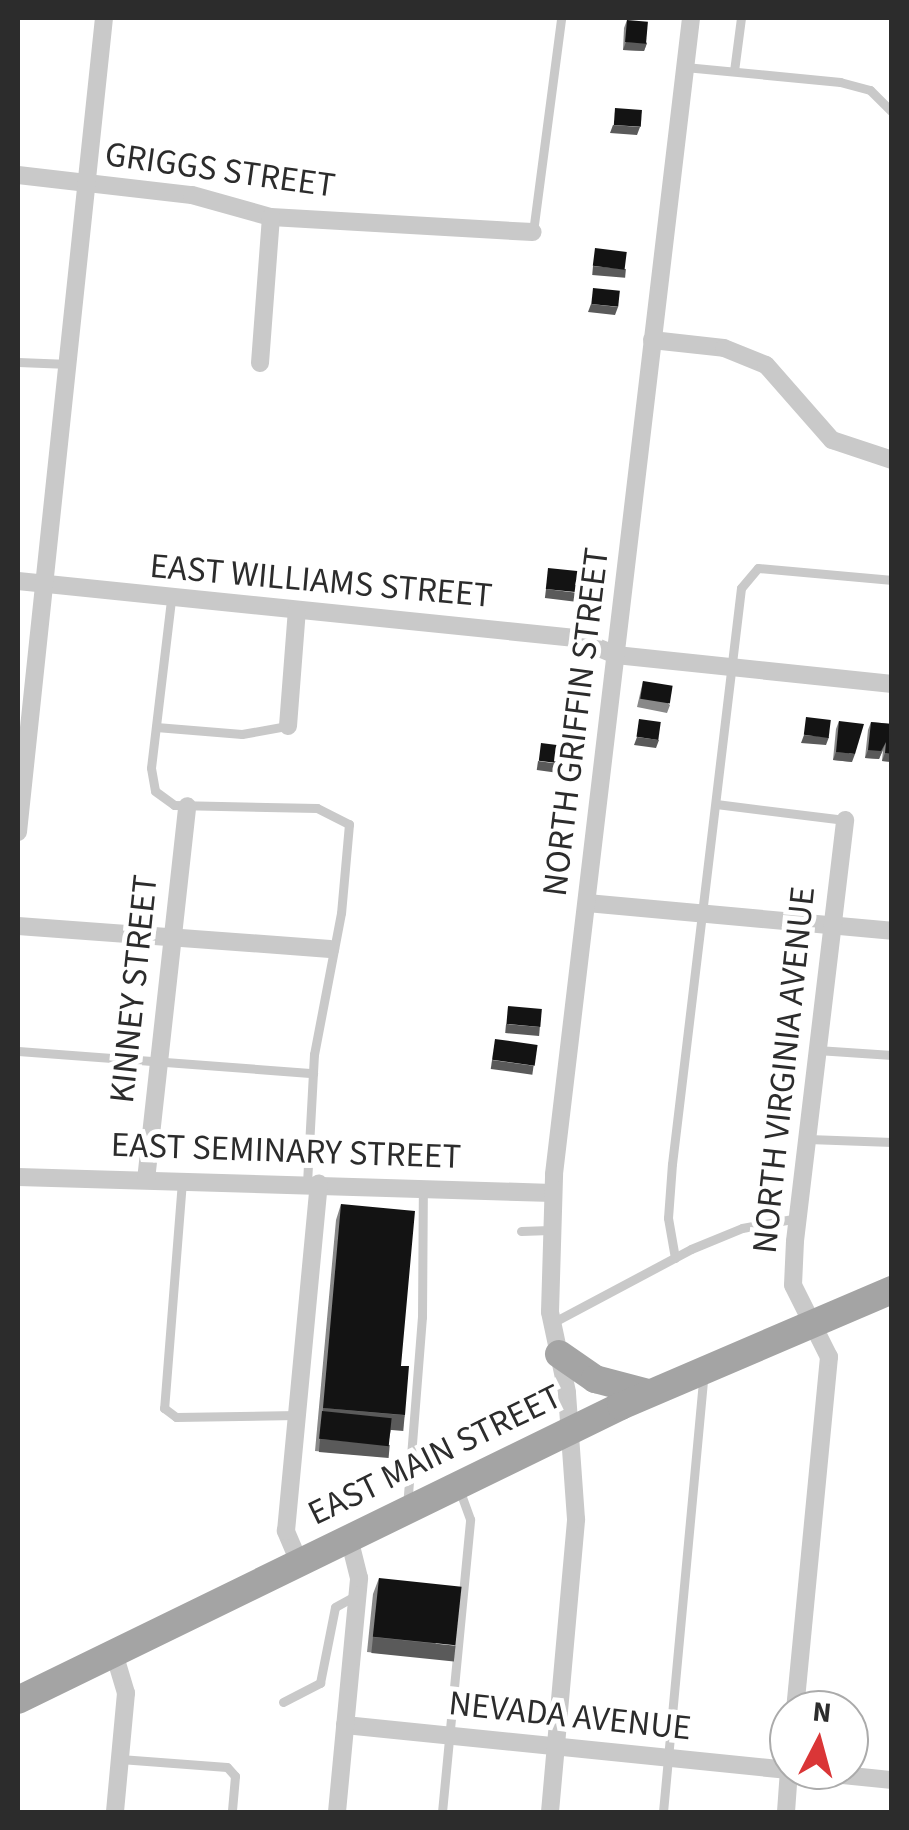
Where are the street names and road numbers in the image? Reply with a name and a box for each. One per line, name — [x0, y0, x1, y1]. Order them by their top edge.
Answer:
street label: GRIGGS STREET — [102, 133, 338, 207]
street label: EAST WILLIAMS STREET — [148, 545, 494, 617]
street label: NORTH GRIFFIN STREET — [534, 546, 618, 898]
street label: KINNEY STREET — [101, 873, 167, 1105]
street label: NORTH VIRGINIA AVENUE — [744, 885, 824, 1255]
street label: EAST SEMINARY STREET — [110, 1124, 462, 1178]
street label: EAST MAIN STREET — [301, 1375, 569, 1535]
street label: NEVADA AVENUE — [447, 1682, 693, 1750]

